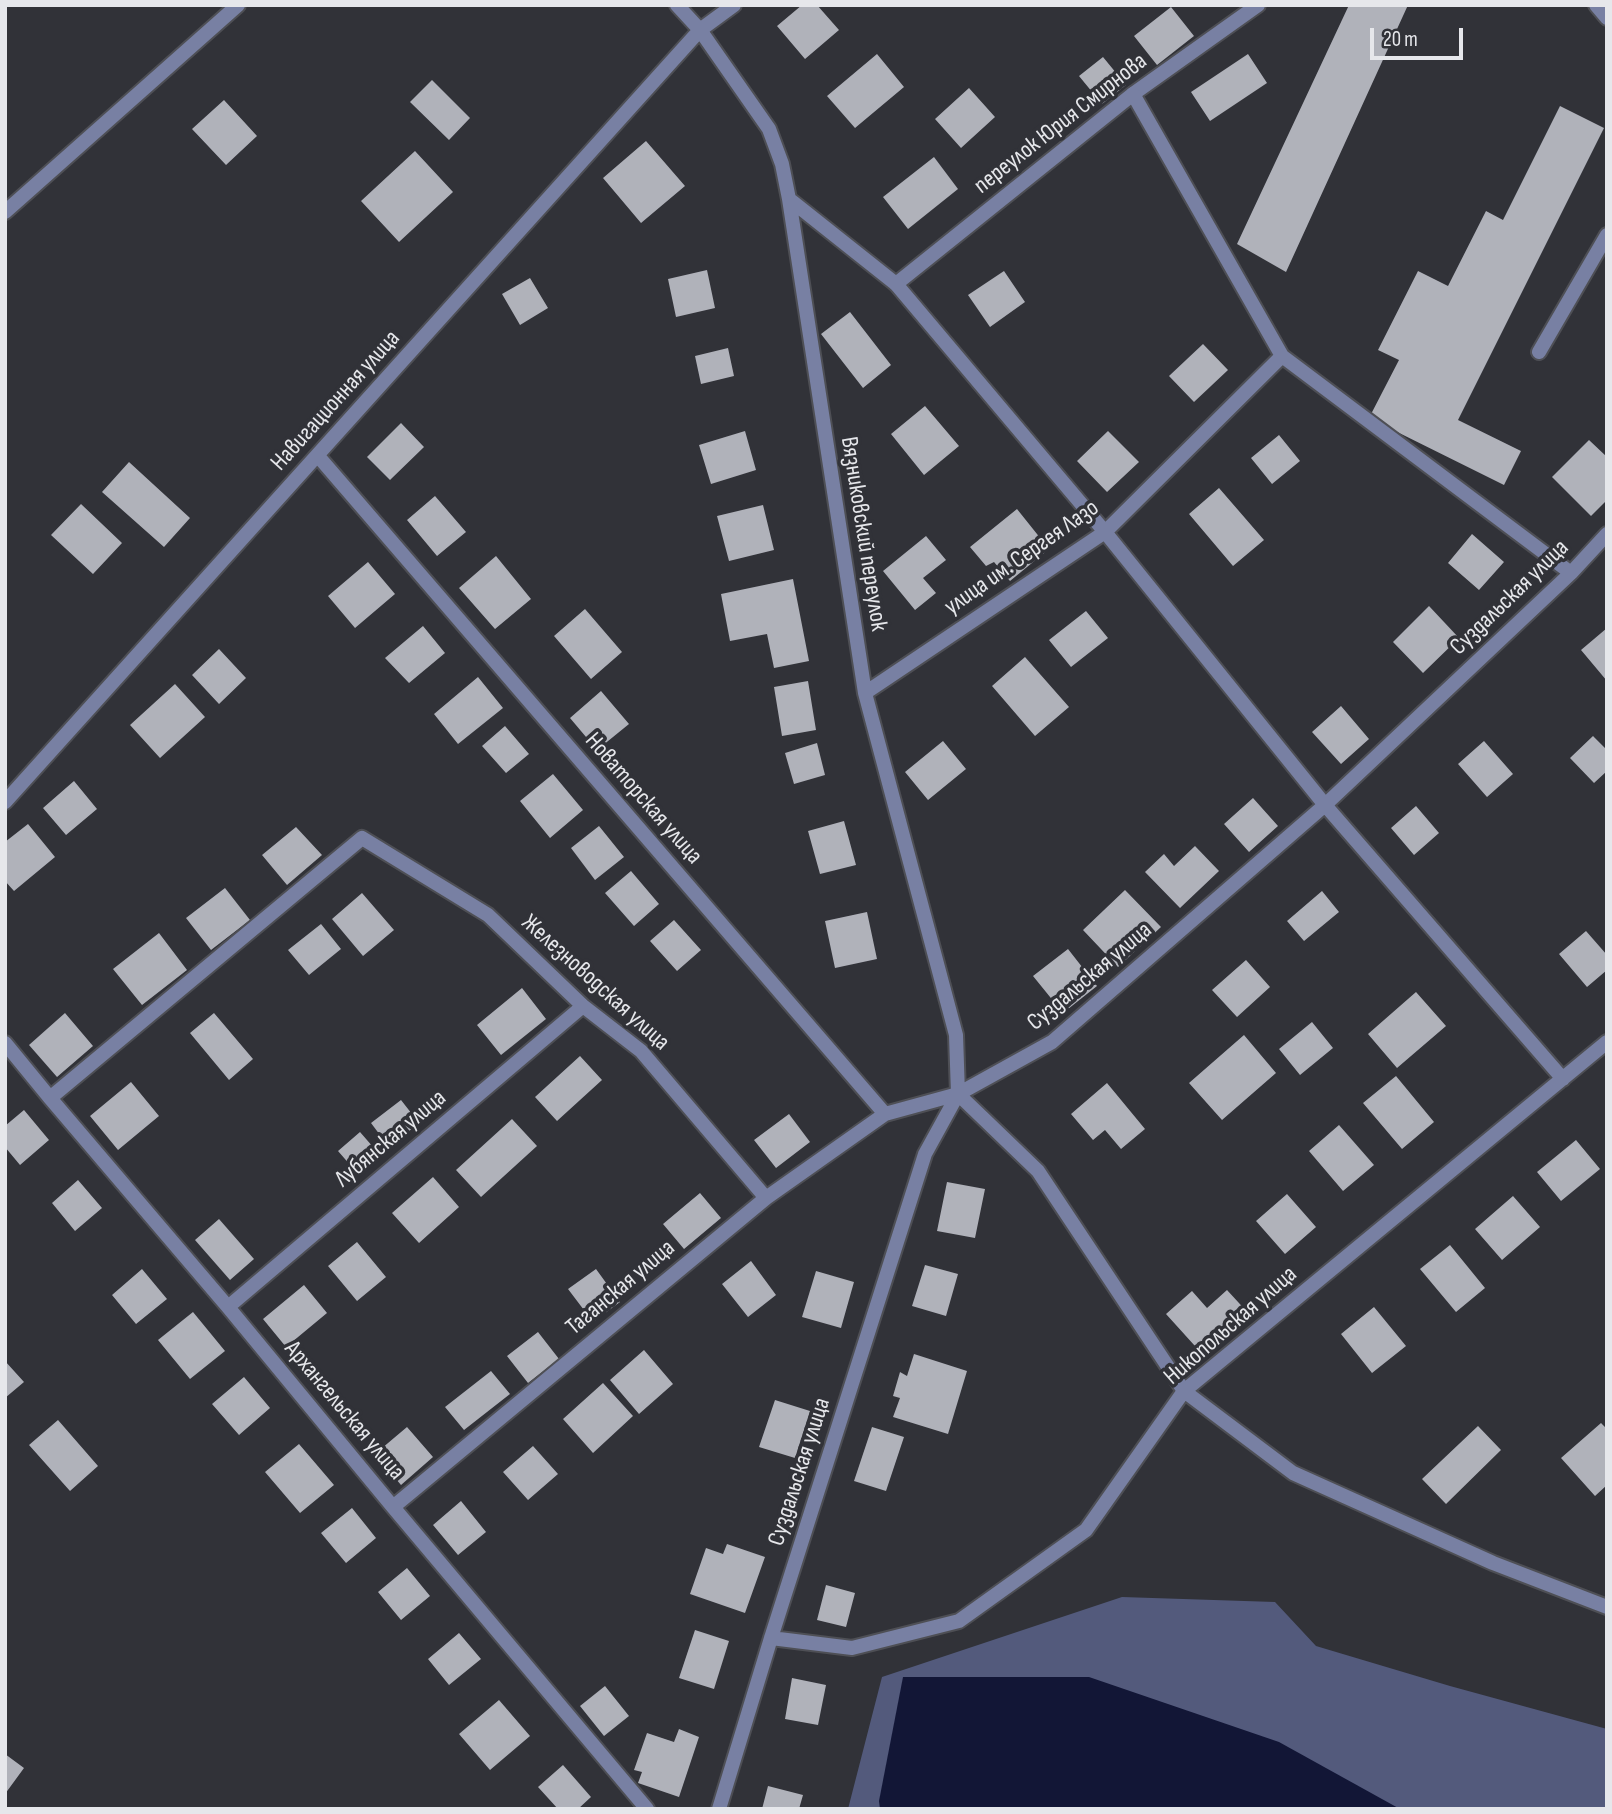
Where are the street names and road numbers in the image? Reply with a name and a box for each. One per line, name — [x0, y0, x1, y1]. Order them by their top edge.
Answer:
street label: переулок Юрия Смирнова — [969, 47, 1153, 201]
street label: Навигационная улица — [265, 325, 407, 477]
street label: Вязниковский переулок — [833, 435, 893, 633]
street label: улица им. Сергея Лазо — [939, 494, 1105, 622]
street label: Суздальская улица — [1445, 534, 1575, 662]
street label: Новаторская улица — [578, 727, 708, 871]
street label: Железноводская улица — [515, 909, 675, 1057]
street label: Суздальская улица — [1022, 917, 1158, 1037]
street label: Лубянская улица — [330, 1084, 452, 1194]
street label: Таганская улица — [561, 1234, 681, 1342]
street label: Никопольская улица — [1159, 1261, 1303, 1391]
street label: Архангельская улица — [278, 1336, 410, 1486]
street label: Суздальская улица — [763, 1394, 837, 1550]

